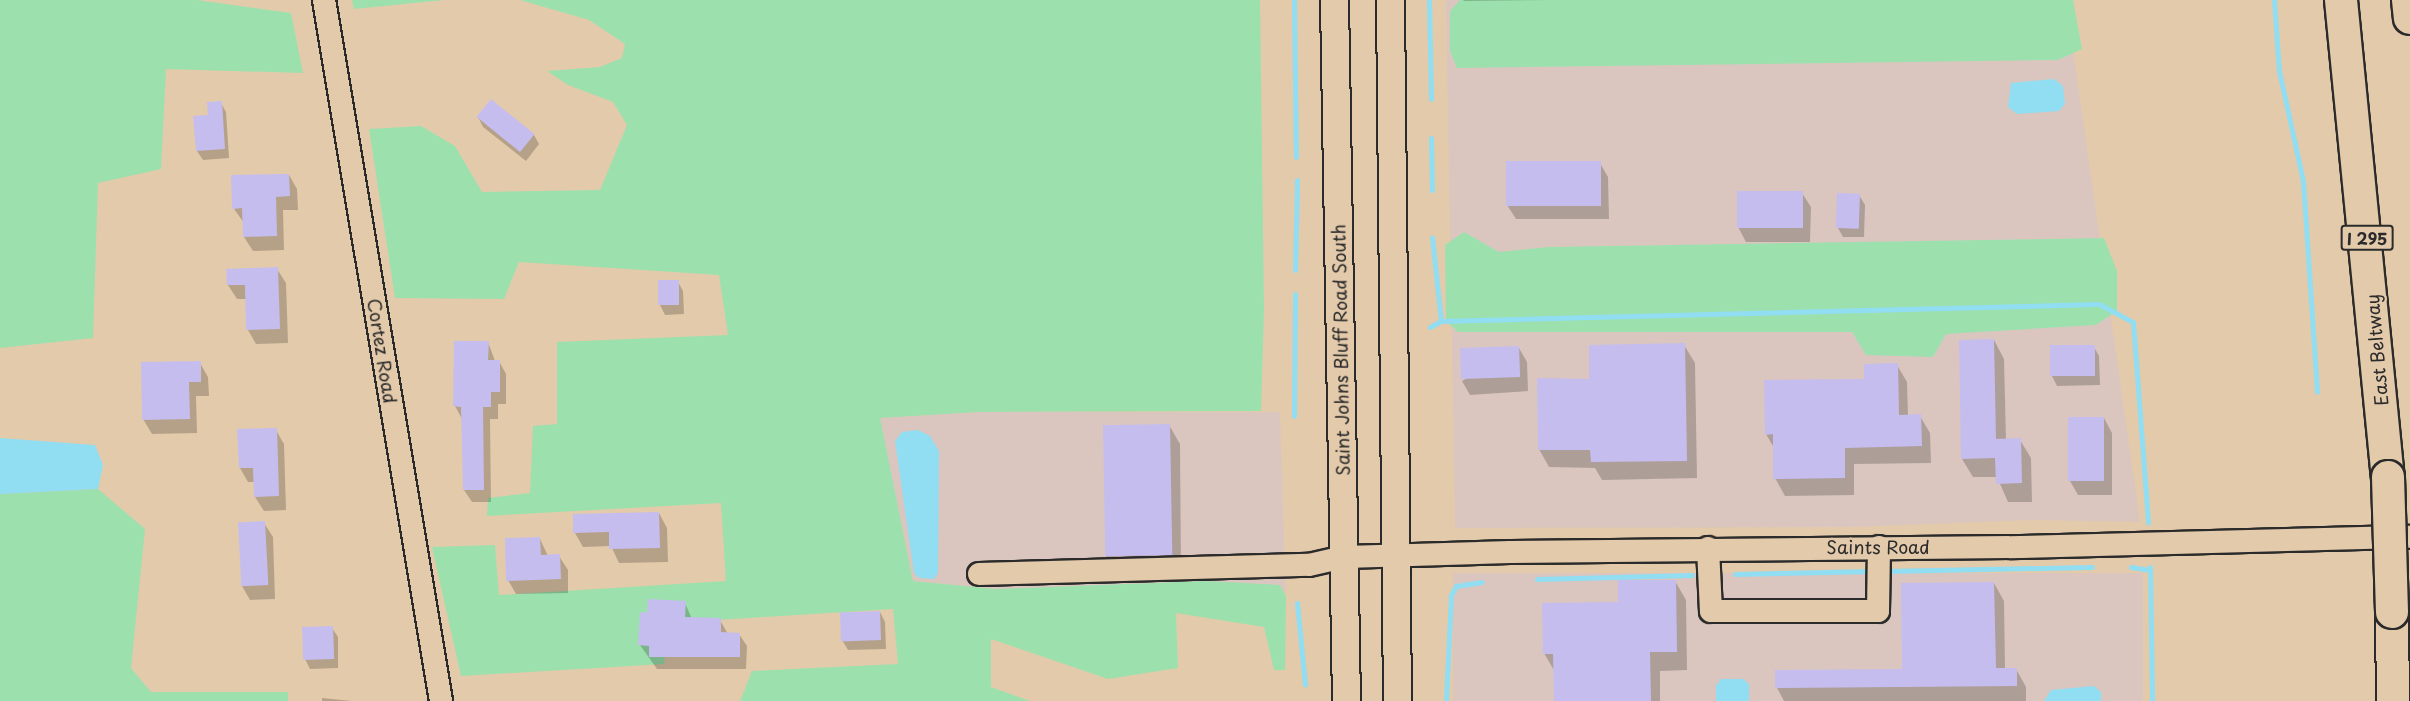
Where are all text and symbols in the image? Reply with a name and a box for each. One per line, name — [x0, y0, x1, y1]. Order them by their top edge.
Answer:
street label: Saint Johns Bluff Road South — [1328, 223, 1354, 477]
road number: I 295 — [2340, 225, 2394, 251]
street label: East Beltway — [2361, 293, 2393, 407]
street label: Cortez Road — [363, 297, 401, 405]
street label: Saints Road — [1826, 536, 1930, 558]

